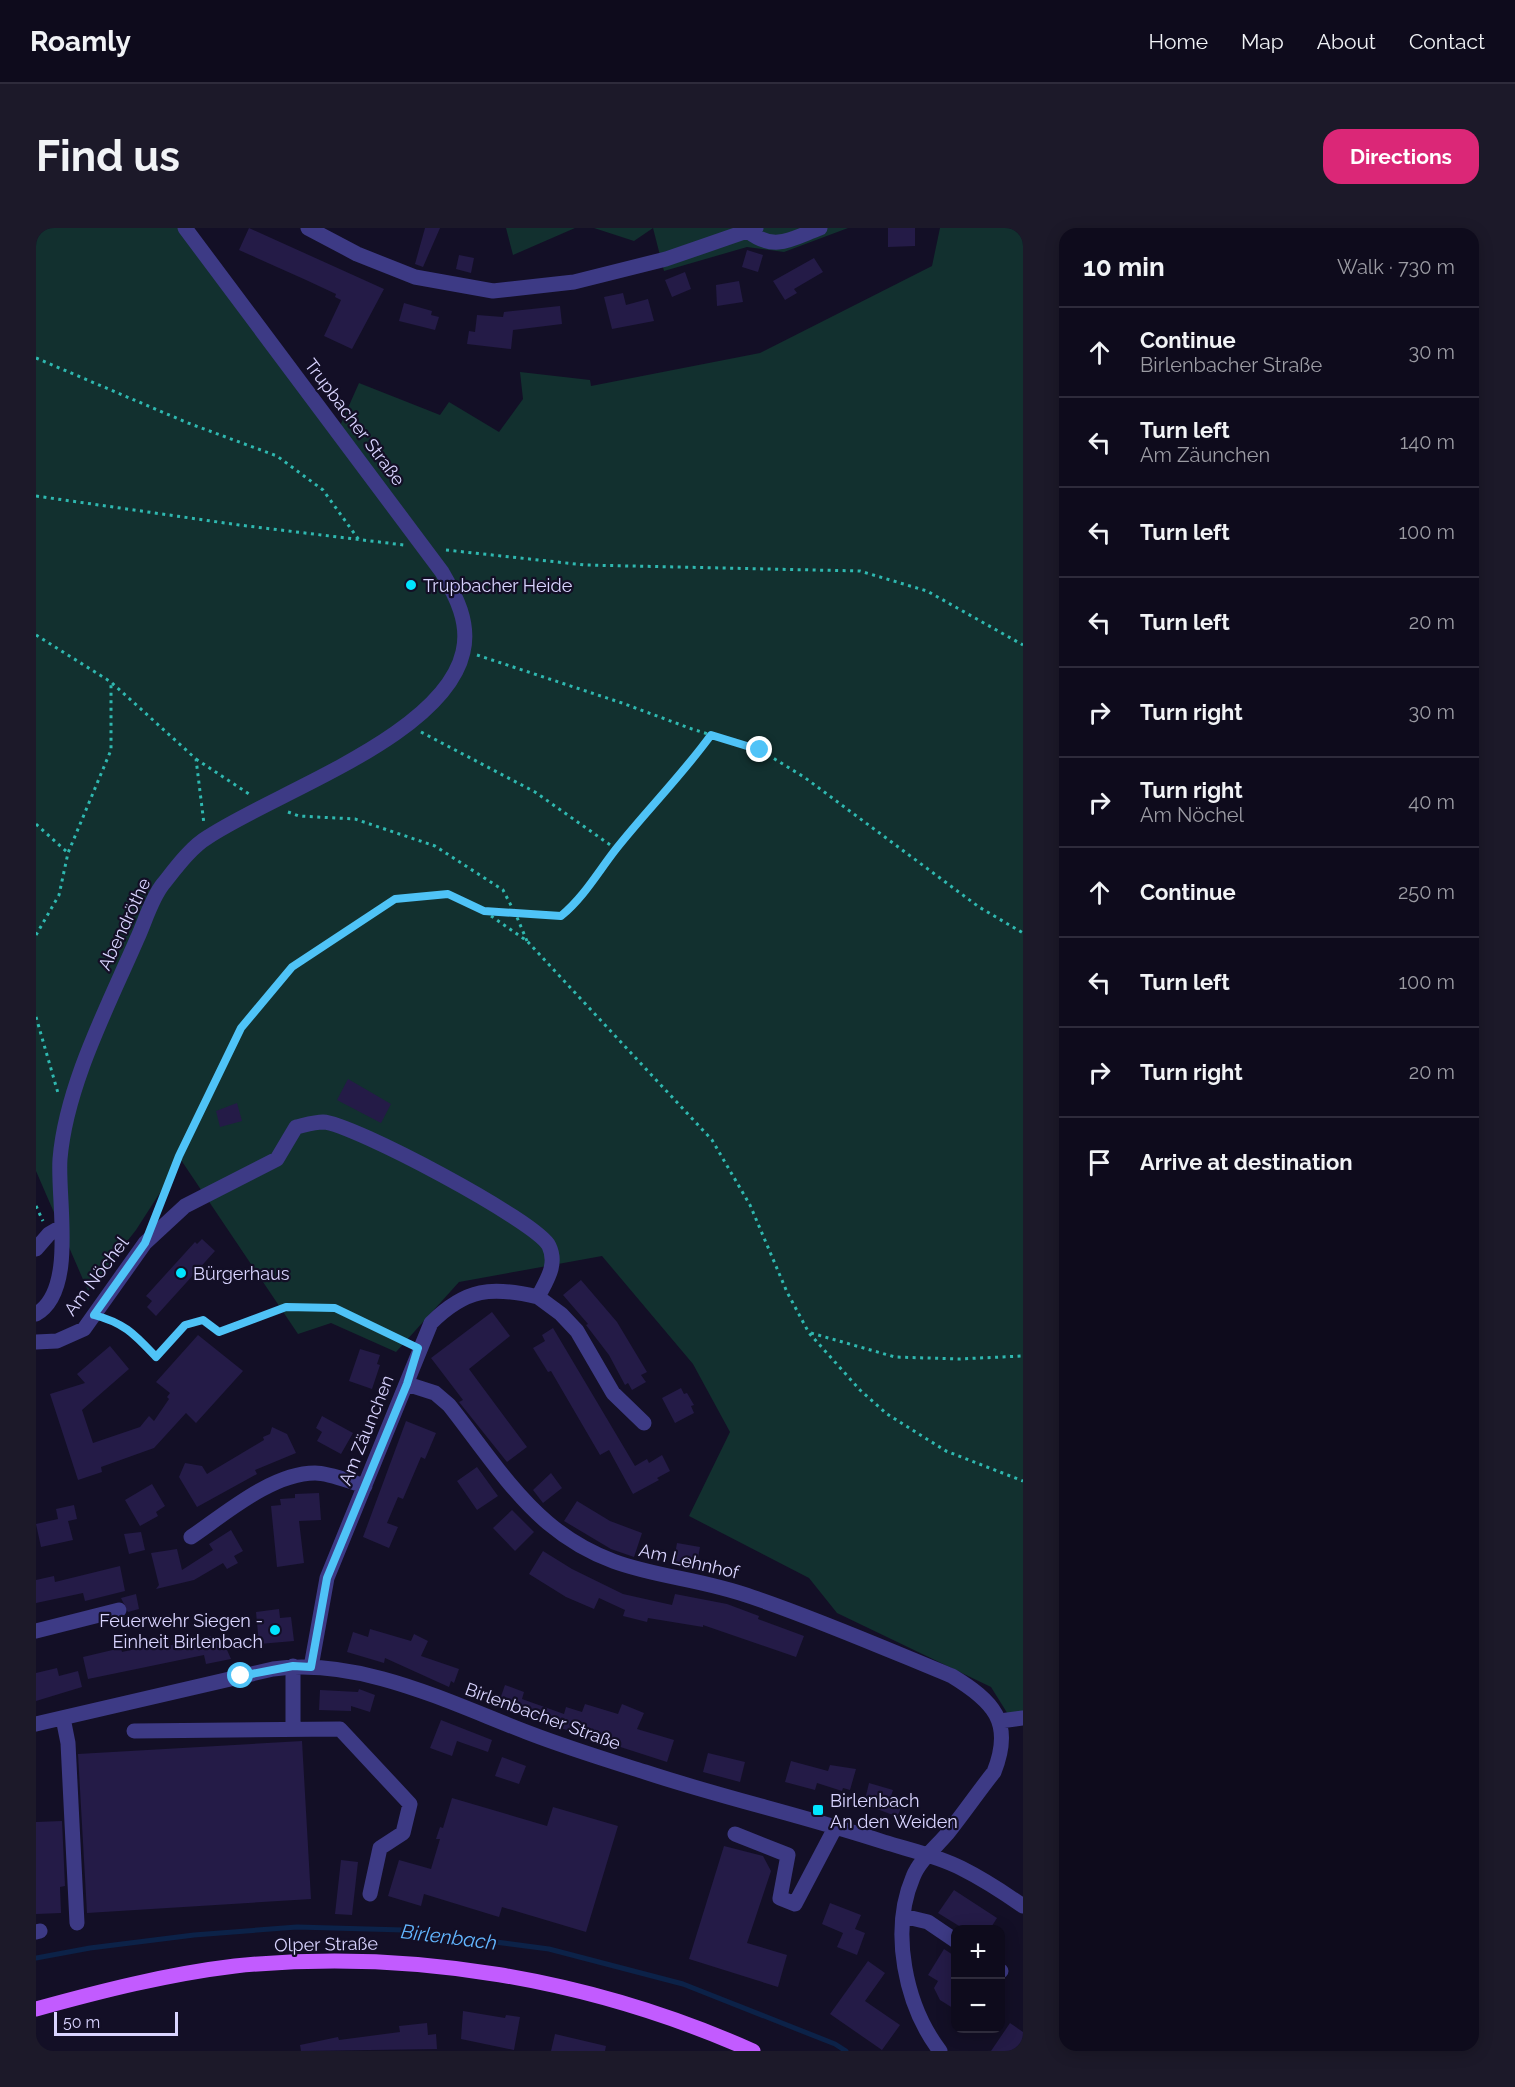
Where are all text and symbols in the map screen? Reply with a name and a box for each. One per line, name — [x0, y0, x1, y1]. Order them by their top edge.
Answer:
text: Roamly — [30, 25, 131, 58]
text: Home — [1149, 29, 1208, 54]
text: Map — [1241, 29, 1284, 54]
text: About — [1317, 29, 1376, 54]
text: Contact — [1409, 29, 1485, 54]
button: Directions — [1323, 129, 1479, 184]
text: Find us — [36, 132, 180, 181]
text: 10 min — [1083, 252, 1165, 282]
text: Walk · 730 m — [1337, 255, 1455, 279]
text: Continue — [1140, 327, 1236, 353]
icon: ahead — [1083, 336, 1116, 369]
text: 30 m — [1409, 340, 1455, 364]
text: Birlenbacher Straße — [1140, 353, 1322, 377]
street label: Trupbacher Straße — [301, 355, 410, 490]
text: Turn left — [1140, 417, 1230, 443]
icon: left — [1083, 426, 1116, 459]
text: 140 m — [1400, 430, 1455, 454]
text: Am Zäunchen — [1140, 443, 1270, 467]
icon: left — [1083, 516, 1116, 549]
text: Turn left — [1140, 519, 1230, 545]
text: 100 m — [1398, 520, 1455, 544]
place label: Trupbacher Heide — [423, 575, 573, 596]
marker: Trupbacher Heide — [404, 578, 418, 592]
icon: left — [1083, 606, 1116, 639]
text: Turn left — [1140, 609, 1230, 635]
text: 20 m — [1409, 610, 1455, 634]
icon: right — [1083, 696, 1116, 729]
text: Turn right — [1140, 699, 1243, 725]
text: 30 m — [1409, 700, 1455, 724]
route end — [746, 736, 772, 762]
text: Turn right — [1140, 777, 1243, 803]
icon: right — [1083, 786, 1116, 819]
text: 40 m — [1408, 790, 1455, 814]
text: Am Nöchel — [1140, 803, 1244, 827]
street label: Abendröthe — [94, 874, 155, 973]
icon: ahead — [1083, 876, 1116, 909]
text: Continue — [1140, 879, 1236, 905]
text: 250 m — [1398, 880, 1455, 904]
icon: left — [1083, 966, 1116, 999]
text: Turn left — [1140, 969, 1230, 995]
text: 100 m — [1398, 970, 1455, 994]
icon: right — [1083, 1056, 1116, 1089]
text: Turn right — [1140, 1059, 1243, 1085]
text: 20 m — [1409, 1060, 1455, 1084]
icon: arrive — [1083, 1146, 1116, 1179]
text: Arrive at destination — [1140, 1149, 1353, 1175]
street label: Am Nöchel — [59, 1232, 133, 1320]
place label: Bürgerhaus — [193, 1263, 290, 1284]
marker: Bürgerhaus — [174, 1266, 188, 1280]
street label: Am Zäunchen — [334, 1372, 398, 1488]
street label: Am Lehnhof — [637, 1539, 742, 1583]
place label: Feuerwehr Siegen - Einheit Birlenbach — [99, 1610, 263, 1652]
marker: Feuerwehr Siegen - Einheit Birlenbach — [268, 1623, 282, 1637]
route start — [227, 1662, 253, 1688]
street label: Birlenbacher Straße — [462, 1678, 624, 1754]
place label: Birlenbach An den Weiden — [830, 1790, 958, 1832]
marker: Birlenbach An den Weiden — [811, 1803, 825, 1817]
water label: Birlenbach — [400, 1919, 498, 1955]
map controls — [951, 1925, 1005, 2033]
button: + — [951, 1925, 1005, 1979]
street label: Olper Straße — [274, 1933, 379, 1955]
button: − — [951, 1979, 1005, 2033]
scale bar — [54, 2009, 178, 2036]
text: 50 m — [63, 2013, 100, 2032]

